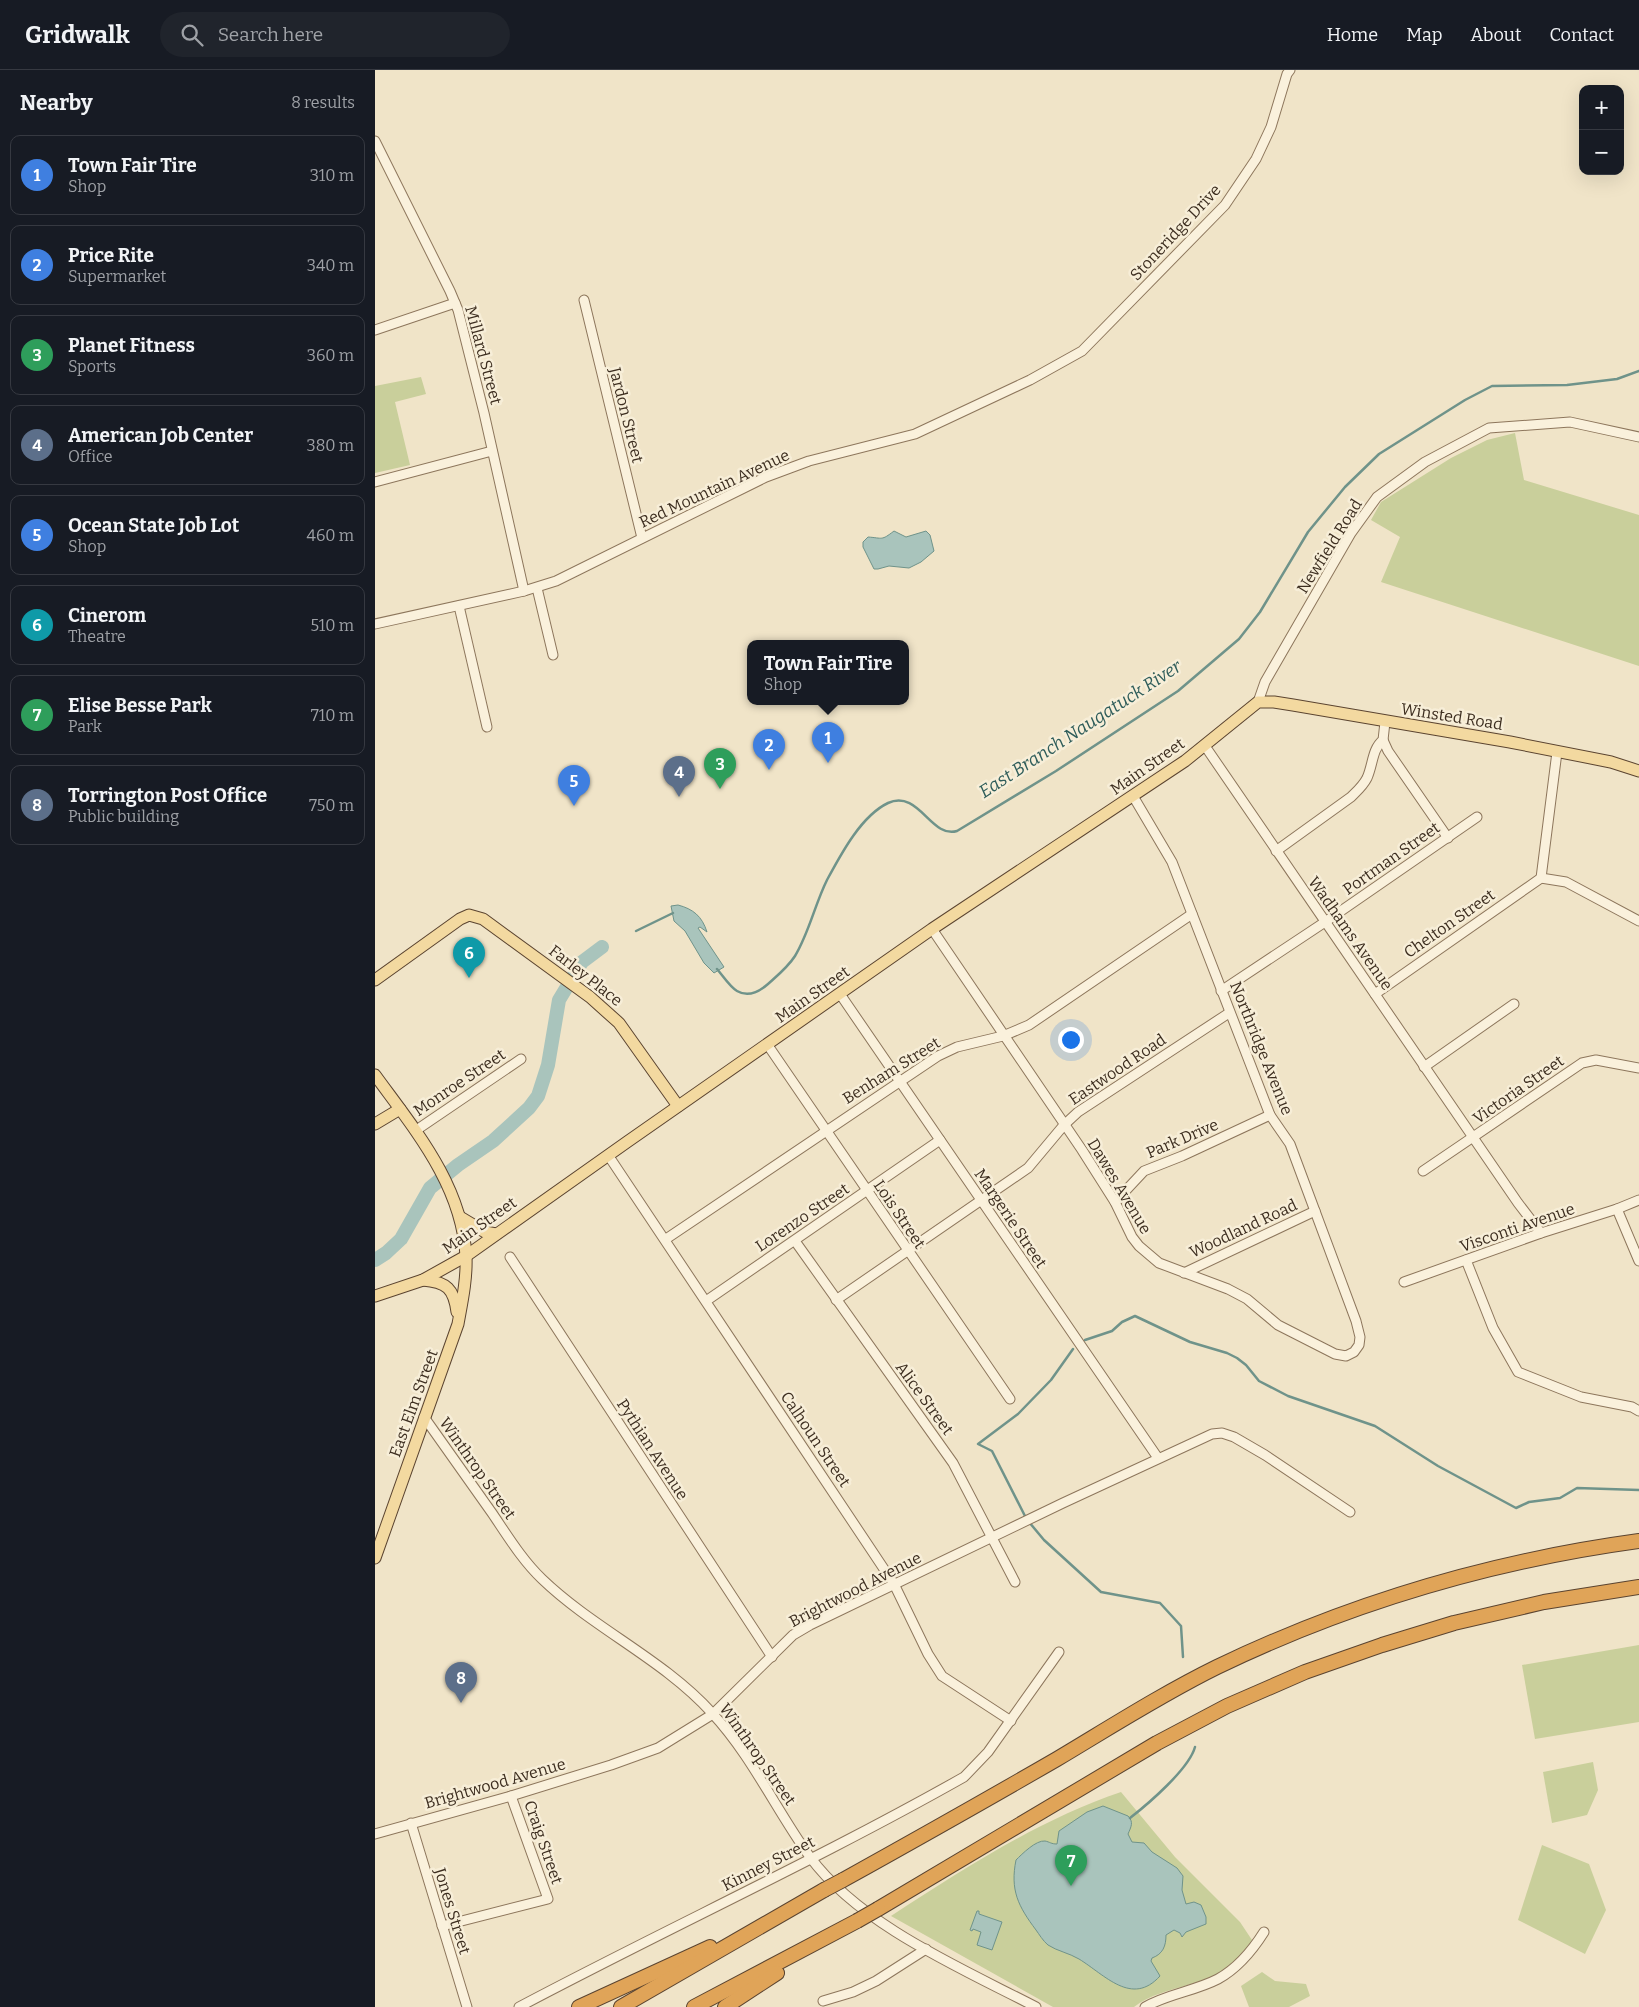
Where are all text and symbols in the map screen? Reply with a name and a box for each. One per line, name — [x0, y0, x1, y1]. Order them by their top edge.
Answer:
search box — [160, 12, 510, 57]
text: Gridwalk — [25, 21, 130, 49]
icon: search — [178, 21, 206, 49]
text: Search here — [218, 23, 323, 46]
text: Home — [1327, 24, 1378, 46]
text: Map — [1406, 24, 1442, 46]
text: About — [1470, 24, 1521, 46]
text: Contact — [1549, 24, 1614, 46]
map controls — [1579, 85, 1624, 175]
button: + — [1579, 85, 1624, 130]
text: Nearby — [20, 90, 93, 116]
text: 8 results — [291, 93, 355, 112]
button: − — [1579, 130, 1624, 175]
text: Town Fair Tire — [68, 154, 197, 177]
text: 1 — [34, 166, 40, 185]
text: 310 m — [310, 166, 354, 185]
text: Shop — [68, 177, 106, 196]
street label: Stoneridge Drive — [1126, 180, 1225, 284]
text: Price Rite — [68, 244, 154, 267]
text: 2 — [32, 256, 42, 275]
text: 340 m — [307, 256, 354, 275]
text: Supermarket — [68, 267, 166, 286]
street label: Millard Street — [461, 304, 506, 407]
text: Planet Fitness — [68, 334, 195, 357]
text: 3 — [32, 346, 42, 365]
text: 360 m — [307, 346, 354, 365]
text: Sports — [68, 357, 116, 376]
street label: Jardon Street — [605, 365, 648, 465]
text: American Job Center — [68, 424, 253, 447]
text: 4 — [32, 436, 42, 455]
text: 380 m — [307, 436, 354, 455]
street label: Red Mountain Avenue — [636, 445, 792, 532]
text: Office — [68, 447, 113, 466]
street label: Newfield Road — [1293, 495, 1366, 597]
text: Ocean State Job Lot — [68, 514, 239, 537]
text: 5 — [33, 526, 41, 545]
text: 460 m — [307, 526, 354, 545]
text: Shop — [68, 537, 106, 556]
text: Cinerom — [68, 604, 146, 627]
text: 6 — [32, 616, 42, 635]
text: 510 m — [310, 616, 354, 635]
text: Theatre — [68, 627, 126, 646]
popup — [747, 640, 909, 705]
text: Town Fair Tire — [764, 652, 892, 675]
water label: East Branch Naugatuck River — [975, 655, 1186, 803]
text: Shop — [764, 675, 802, 694]
text: Elise Besse Park — [68, 694, 212, 717]
street label: Winsted Road — [1400, 699, 1505, 734]
text: 7 — [33, 706, 41, 725]
text: 710 m — [311, 706, 354, 725]
text: Park — [68, 717, 102, 736]
pin: 1 — [812, 722, 844, 763]
pin: 2 — [753, 729, 785, 770]
street label: Main Street — [1107, 734, 1188, 799]
pin: 3 — [704, 748, 736, 789]
pin: 4 — [663, 756, 695, 797]
pin: 5 — [558, 765, 590, 806]
text: Torrington Post Office — [68, 784, 267, 807]
text: 8 — [32, 796, 42, 815]
text: 750 m — [309, 796, 354, 815]
text: Public building — [68, 807, 179, 826]
street label: Portman Street — [1339, 818, 1444, 899]
street label: Wadhams Avenue — [1304, 873, 1397, 994]
street label: Chelton Street — [1400, 885, 1499, 962]
pin: 6 — [453, 937, 485, 978]
street label: Farley Place — [545, 941, 626, 1010]
street label: Main Street — [772, 962, 853, 1027]
street label: Northridge Avenue — [1226, 979, 1297, 1118]
your location — [1058, 1027, 1084, 1053]
street label: Eastwood Road — [1065, 1030, 1170, 1109]
street label: Benham Street — [839, 1033, 944, 1108]
street label: Monroe Street — [410, 1045, 509, 1120]
street label: Victoria Street — [1469, 1051, 1568, 1128]
street label: Park Drive — [1143, 1115, 1221, 1162]
street label: Dawes Avenue — [1084, 1135, 1155, 1237]
street label: Margerie Street — [970, 1165, 1051, 1272]
street label: Lois Street — [870, 1176, 930, 1252]
street label: Lorenzo Street — [752, 1179, 853, 1256]
street label: Main Street — [439, 1193, 520, 1258]
street label: Woodland Road — [1186, 1195, 1301, 1262]
street label: Visconti Avenue — [1457, 1199, 1577, 1256]
street label: East Elm Street — [385, 1347, 442, 1460]
street label: Alice Street — [892, 1358, 958, 1439]
street label: Calhoun Street — [777, 1388, 855, 1491]
street label: Pythian Avenue — [613, 1395, 692, 1503]
street label: Winthrop Street — [435, 1414, 520, 1523]
street label: Brightwood Avenue — [786, 1548, 924, 1631]
pin: 8 — [445, 1662, 477, 1703]
street label: Winthrop Street — [715, 1700, 800, 1809]
street label: Brightwood Avenue — [422, 1754, 568, 1813]
street label: Craig Street — [520, 1798, 567, 1887]
street label: Kinney Street — [719, 1832, 818, 1895]
pin: 7 — [1055, 1845, 1087, 1886]
street label: Jones Street — [430, 1865, 475, 1957]

